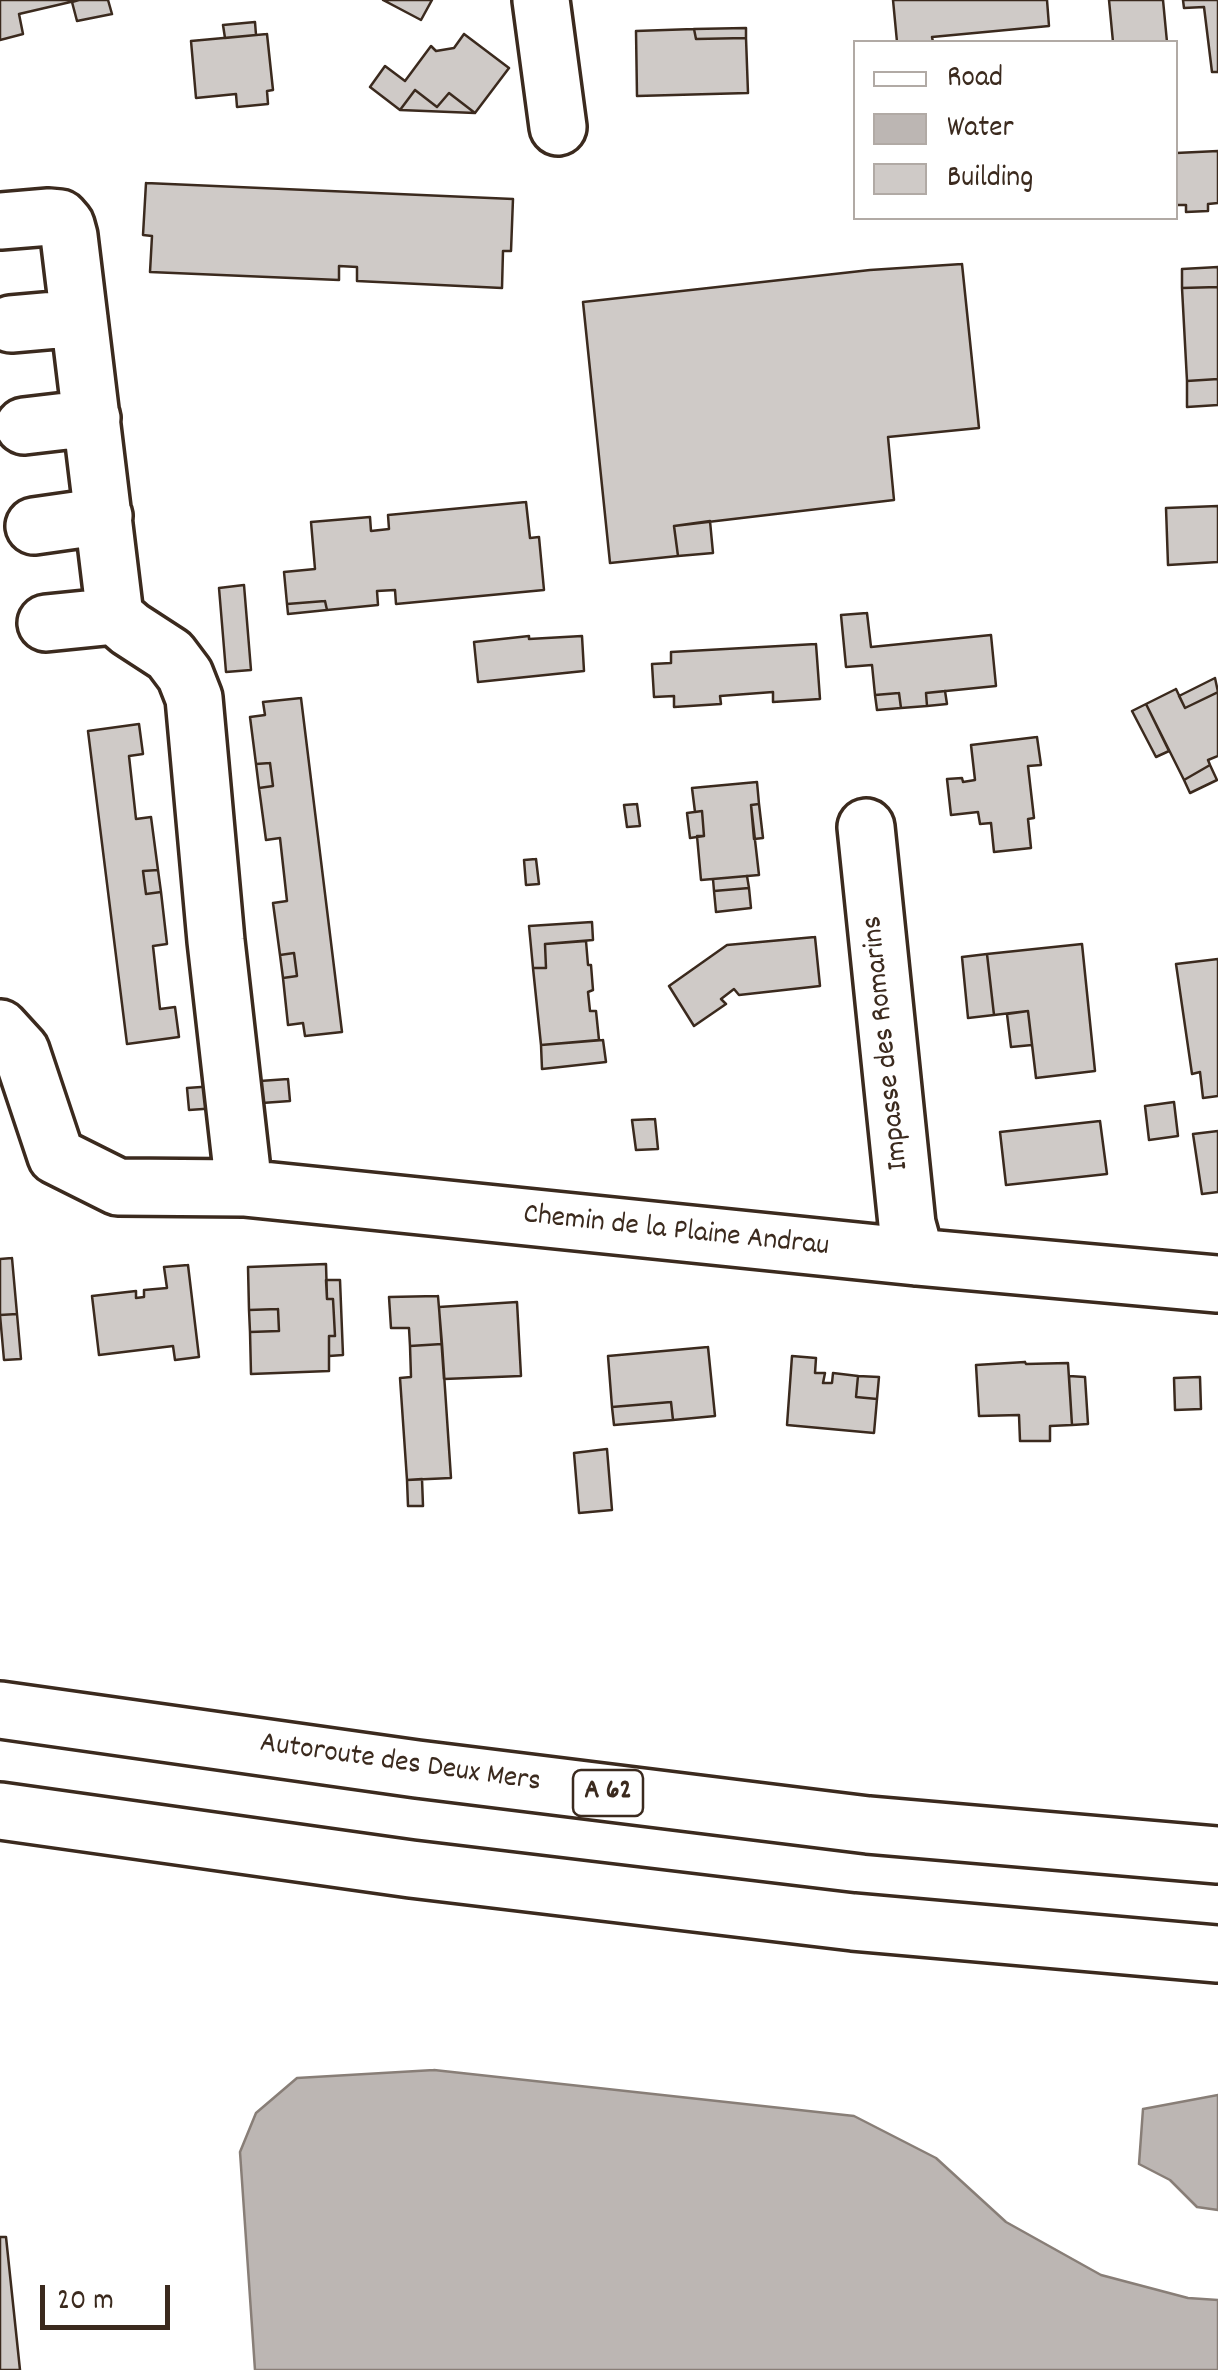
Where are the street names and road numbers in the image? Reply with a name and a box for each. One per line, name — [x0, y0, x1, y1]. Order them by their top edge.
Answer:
street label: Impasse des Romarins — [857, 914, 919, 1172]
street label: Chemin de la Plaine Andrau — [521, 1199, 831, 1267]
street label: Autoroute des Deux Mers — [257, 1727, 543, 1803]
road number: A 62 — [573, 1770, 643, 1816]

